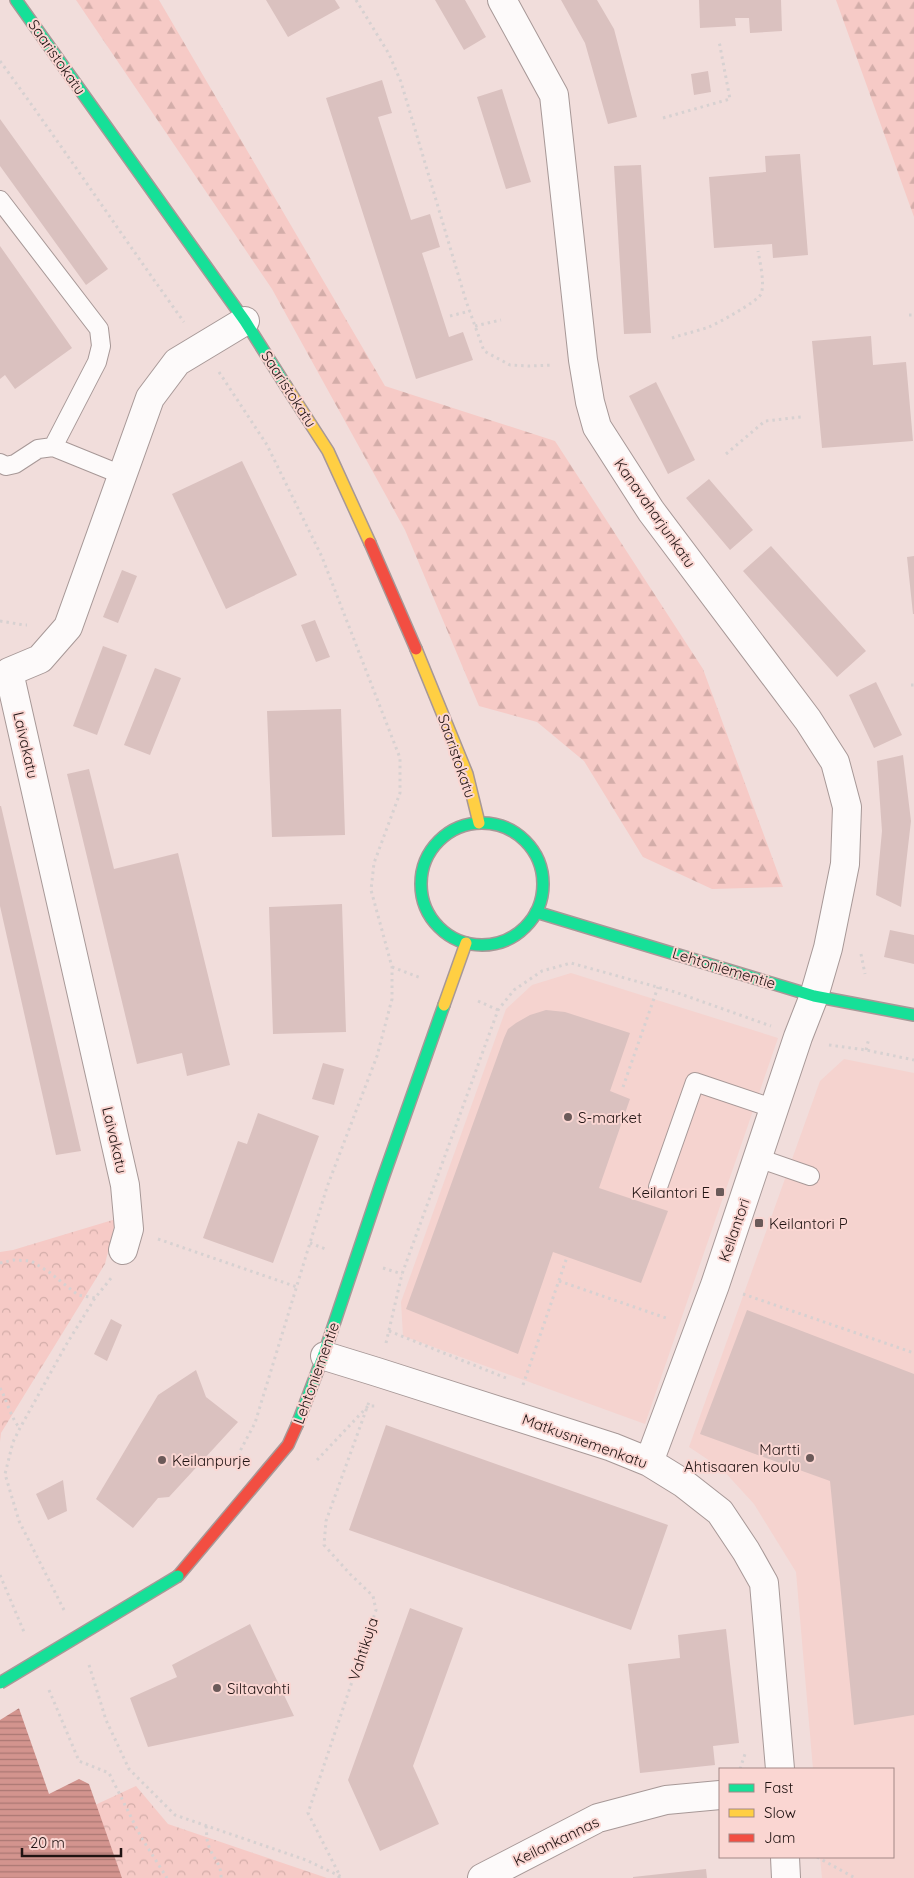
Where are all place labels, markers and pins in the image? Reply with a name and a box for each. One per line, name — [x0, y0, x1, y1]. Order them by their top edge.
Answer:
place label: S-market — [578, 1108, 642, 1127]
marker: S-market — [562, 1111, 574, 1123]
place label: Keilantori E — [632, 1183, 710, 1202]
marker: Keilantori E — [714, 1186, 726, 1198]
place label: Keilantori P — [769, 1214, 848, 1233]
marker: Keilantori P — [753, 1217, 765, 1229]
place label: Martti Ahtisaaren koulu — [684, 1440, 800, 1476]
place label: Keilanpurje — [172, 1451, 250, 1470]
marker: Martti Ahtisaaren koulu — [804, 1452, 816, 1464]
marker: Keilanpurje — [156, 1454, 168, 1466]
place label: Siltavahti — [227, 1679, 290, 1698]
marker: Siltavahti — [211, 1682, 223, 1694]

